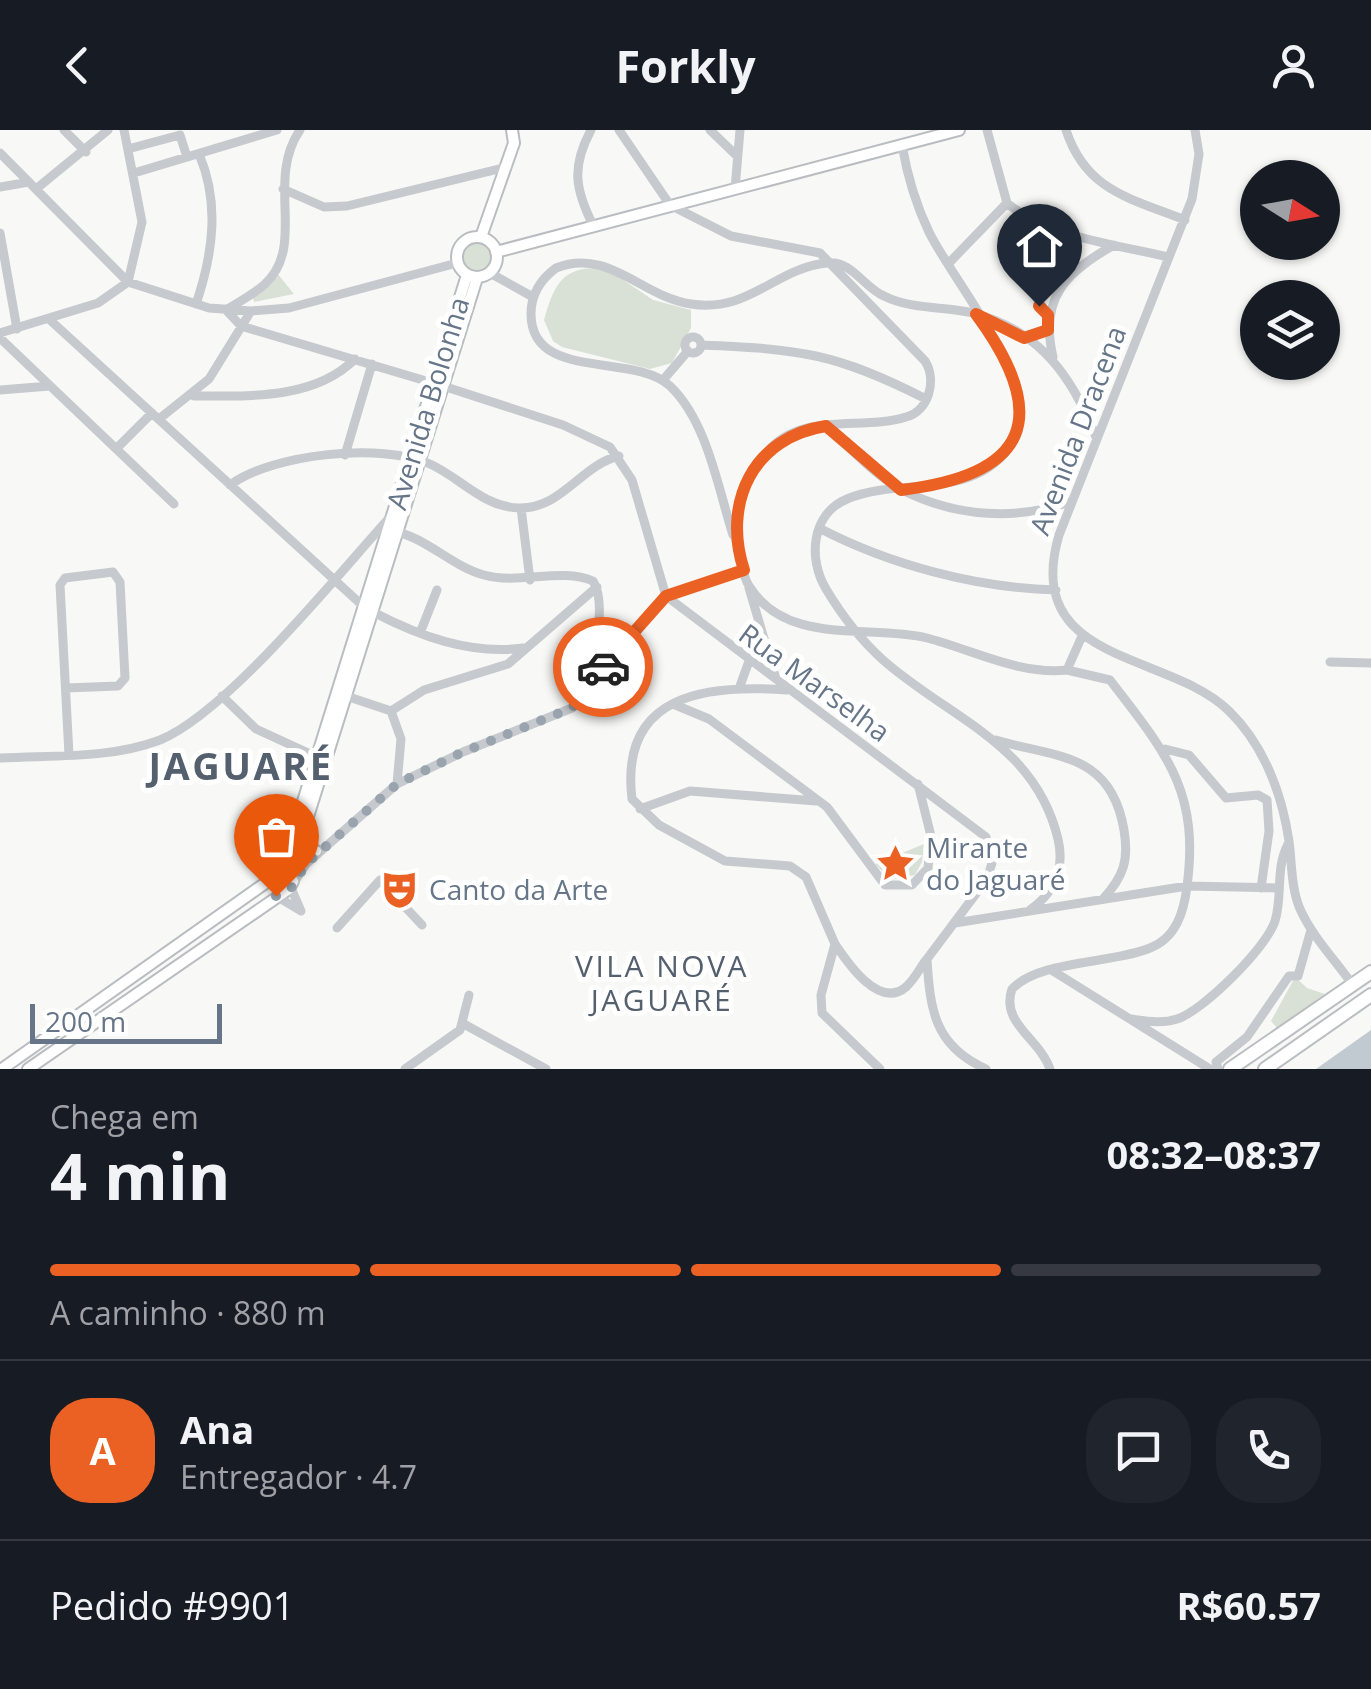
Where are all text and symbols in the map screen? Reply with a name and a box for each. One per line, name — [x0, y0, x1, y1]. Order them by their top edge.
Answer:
text: Forkly — [615, 35, 756, 96]
icon: back — [50, 38, 105, 93]
icon: person — [1266, 38, 1321, 93]
north arrow — [1240, 160, 1340, 260]
map controls — [1240, 160, 1340, 380]
pin — [997, 204, 1082, 307]
icon: home — [1012, 219, 1067, 274]
button: layers — [1240, 280, 1340, 380]
street label: Avenida Bolonha — [377, 292, 477, 514]
street label: Avenida Dracena — [1020, 320, 1134, 540]
street label: Rua Marselha — [732, 614, 898, 750]
courier — [553, 617, 653, 717]
icon: car — [576, 640, 631, 695]
district label: JAGUARÉ — [145, 739, 334, 791]
pin — [234, 794, 319, 897]
icon: bag — [249, 809, 304, 864]
place label: Mirante do Jaguaré — [926, 828, 1065, 898]
place icon: Mirante do Jaguaré — [875, 842, 917, 884]
theatre icon: Canto da Arte — [378, 868, 420, 910]
place label: Canto da Arte — [429, 870, 608, 908]
district label: VILA NOVA JAGUARÉ — [575, 945, 749, 1020]
scale bar — [30, 999, 222, 1044]
text: 200 m — [45, 1002, 126, 1040]
text: Chega em — [50, 1095, 199, 1138]
text: 08:32–08:37 — [1107, 1128, 1321, 1180]
text: 4 min — [50, 1131, 230, 1219]
text: A caminho · 880 m — [50, 1291, 326, 1334]
button: chat — [1086, 1398, 1191, 1503]
button: phone — [1216, 1398, 1321, 1503]
text: Ana — [180, 1403, 254, 1455]
text: A — [89, 1424, 116, 1476]
text: Entregador · 4.7 — [180, 1455, 417, 1498]
text: Pedido #9901 — [50, 1579, 294, 1631]
text: R$60.57 — [1176, 1579, 1321, 1631]

